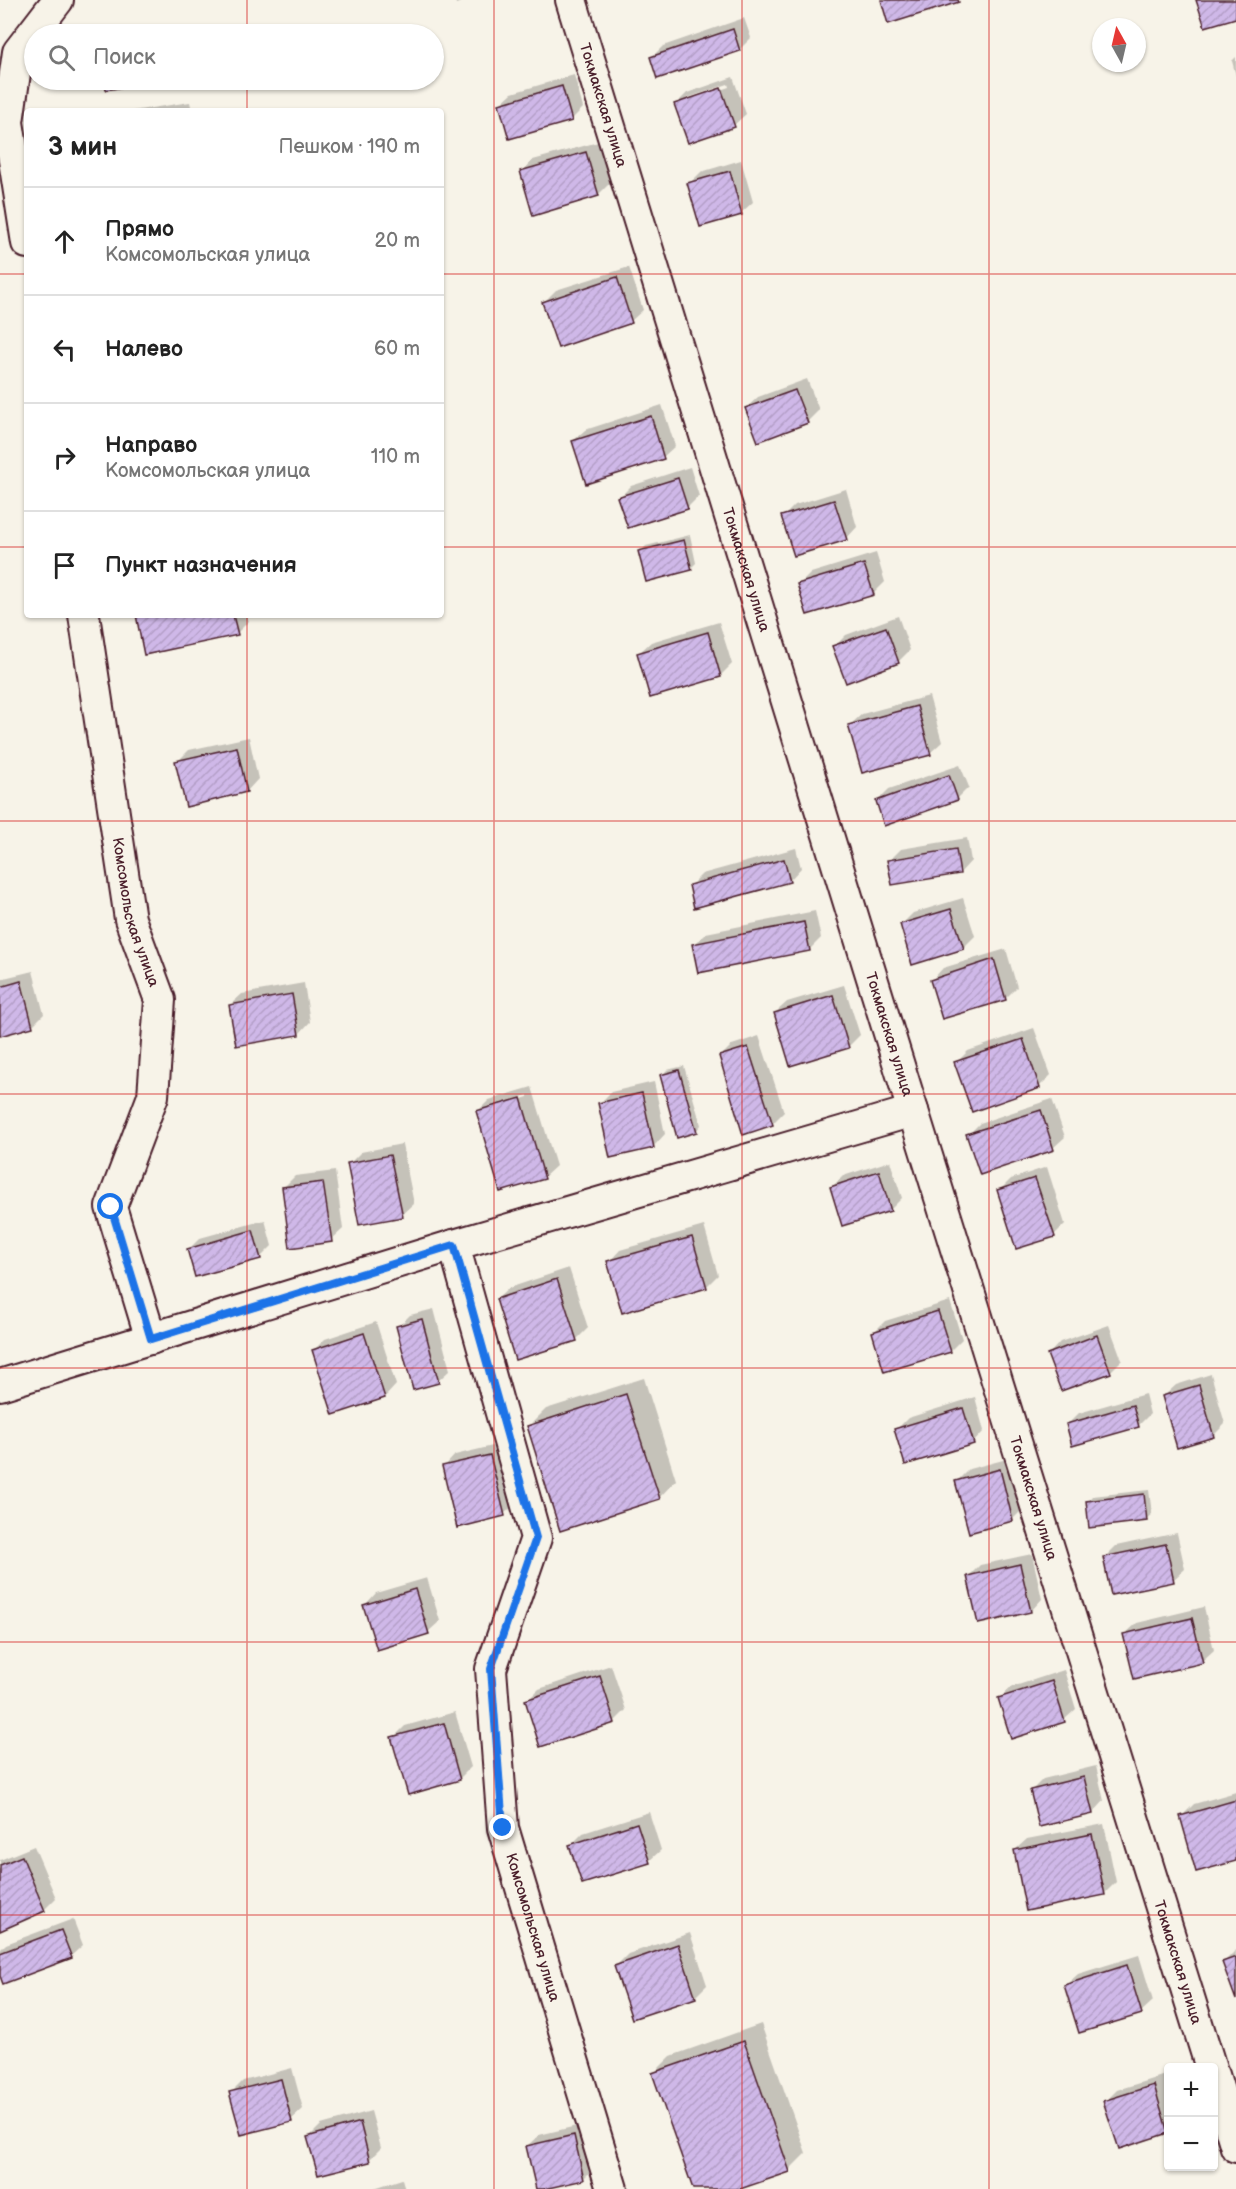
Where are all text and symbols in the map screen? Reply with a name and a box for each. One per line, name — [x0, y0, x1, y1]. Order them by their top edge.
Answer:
north arrow — [1092, 18, 1146, 72]
search box — [24, 24, 444, 90]
icon: search — [45, 41, 78, 74]
street label: Токмакская улица — [575, 41, 631, 170]
text: Поиск — [93, 44, 156, 71]
text: 3 мин — [48, 132, 117, 163]
text: Пешком · 190 m — [279, 135, 420, 159]
text: Прямо — [105, 216, 174, 243]
icon: ahead — [48, 225, 81, 258]
text: 20 m — [375, 229, 420, 253]
text: Комсомольская улица — [105, 243, 310, 267]
icon: left — [48, 333, 81, 366]
text: Налево — [105, 336, 183, 363]
text: 60 m — [374, 337, 420, 361]
text: Направо — [105, 432, 197, 459]
icon: right — [48, 441, 81, 474]
text: 110 m — [371, 445, 420, 469]
text: Комсомольская улица — [105, 459, 310, 483]
street label: Токмакская улица — [718, 505, 774, 634]
icon: arrive — [48, 549, 81, 582]
text: Пункт назначения — [105, 552, 297, 579]
street label: Комсомольская улица — [108, 836, 163, 990]
street label: Токмакская улица — [861, 970, 917, 1099]
route start — [97, 1193, 123, 1219]
street label: Токмакская улица — [1005, 1434, 1061, 1563]
route end — [489, 1814, 515, 1840]
street label: Комсомольская улица — [501, 1851, 564, 2004]
street label: Токмакская улица — [1149, 1898, 1206, 2027]
map controls — [1164, 2063, 1218, 2171]
button: + — [1164, 2063, 1218, 2117]
button: − — [1164, 2117, 1218, 2171]

